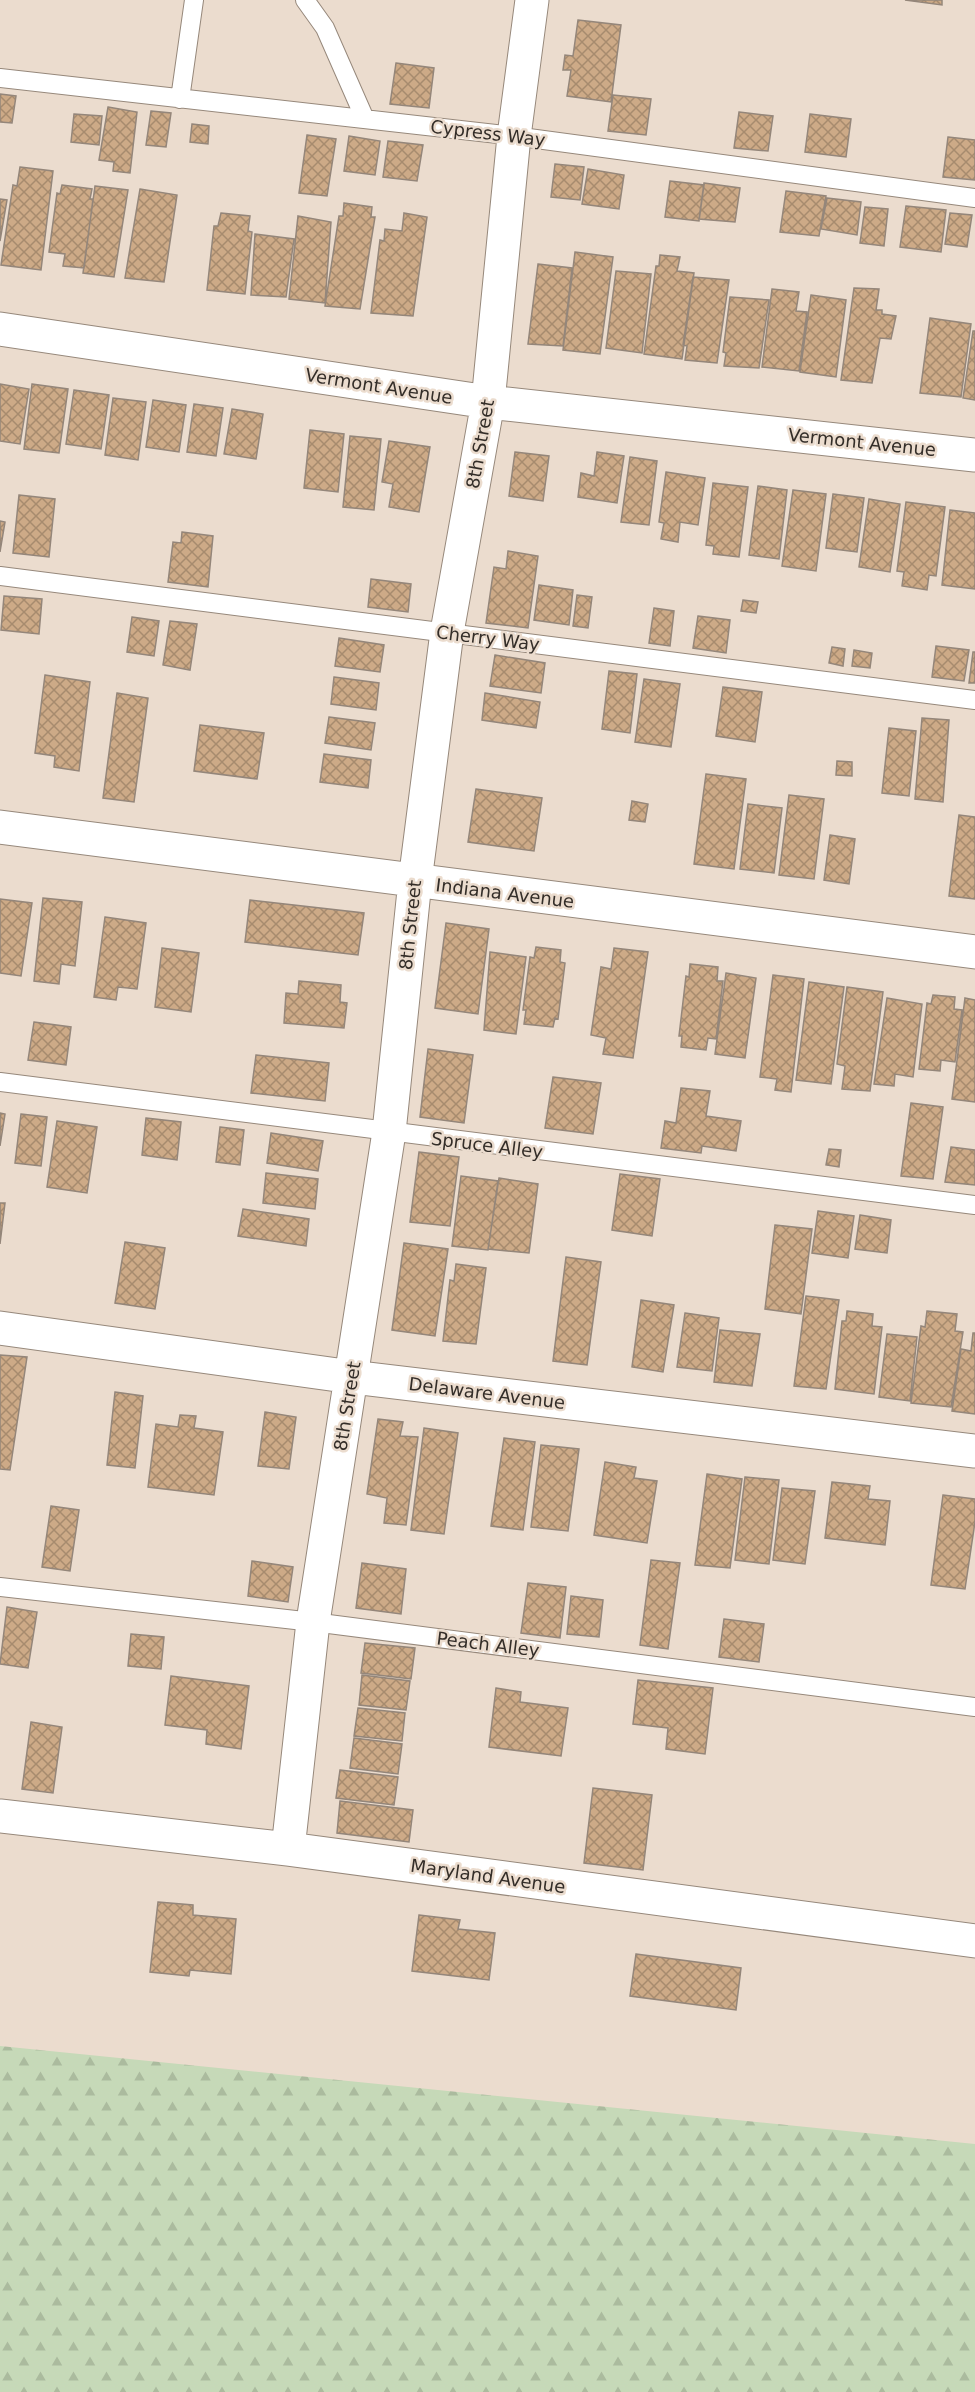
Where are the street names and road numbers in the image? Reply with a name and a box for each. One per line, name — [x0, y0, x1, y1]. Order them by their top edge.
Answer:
street label: Cypress Way — [429, 116, 547, 151]
street label: Vermont Avenue — [304, 364, 454, 408]
street label: 8th Street — [462, 398, 498, 490]
street label: Vermont Avenue — [787, 424, 937, 460]
street label: Cherry Way — [435, 621, 541, 655]
street label: Indiana Avenue — [435, 874, 575, 912]
street label: 8th Street — [395, 879, 425, 971]
street label: Spruce Alley — [430, 1128, 544, 1162]
street label: 8th Street — [330, 1360, 364, 1452]
street label: Delaware Avenue — [408, 1373, 566, 1413]
street label: Peach Alley — [435, 1627, 541, 1661]
street label: Maryland Avenue — [409, 1855, 567, 1897]

